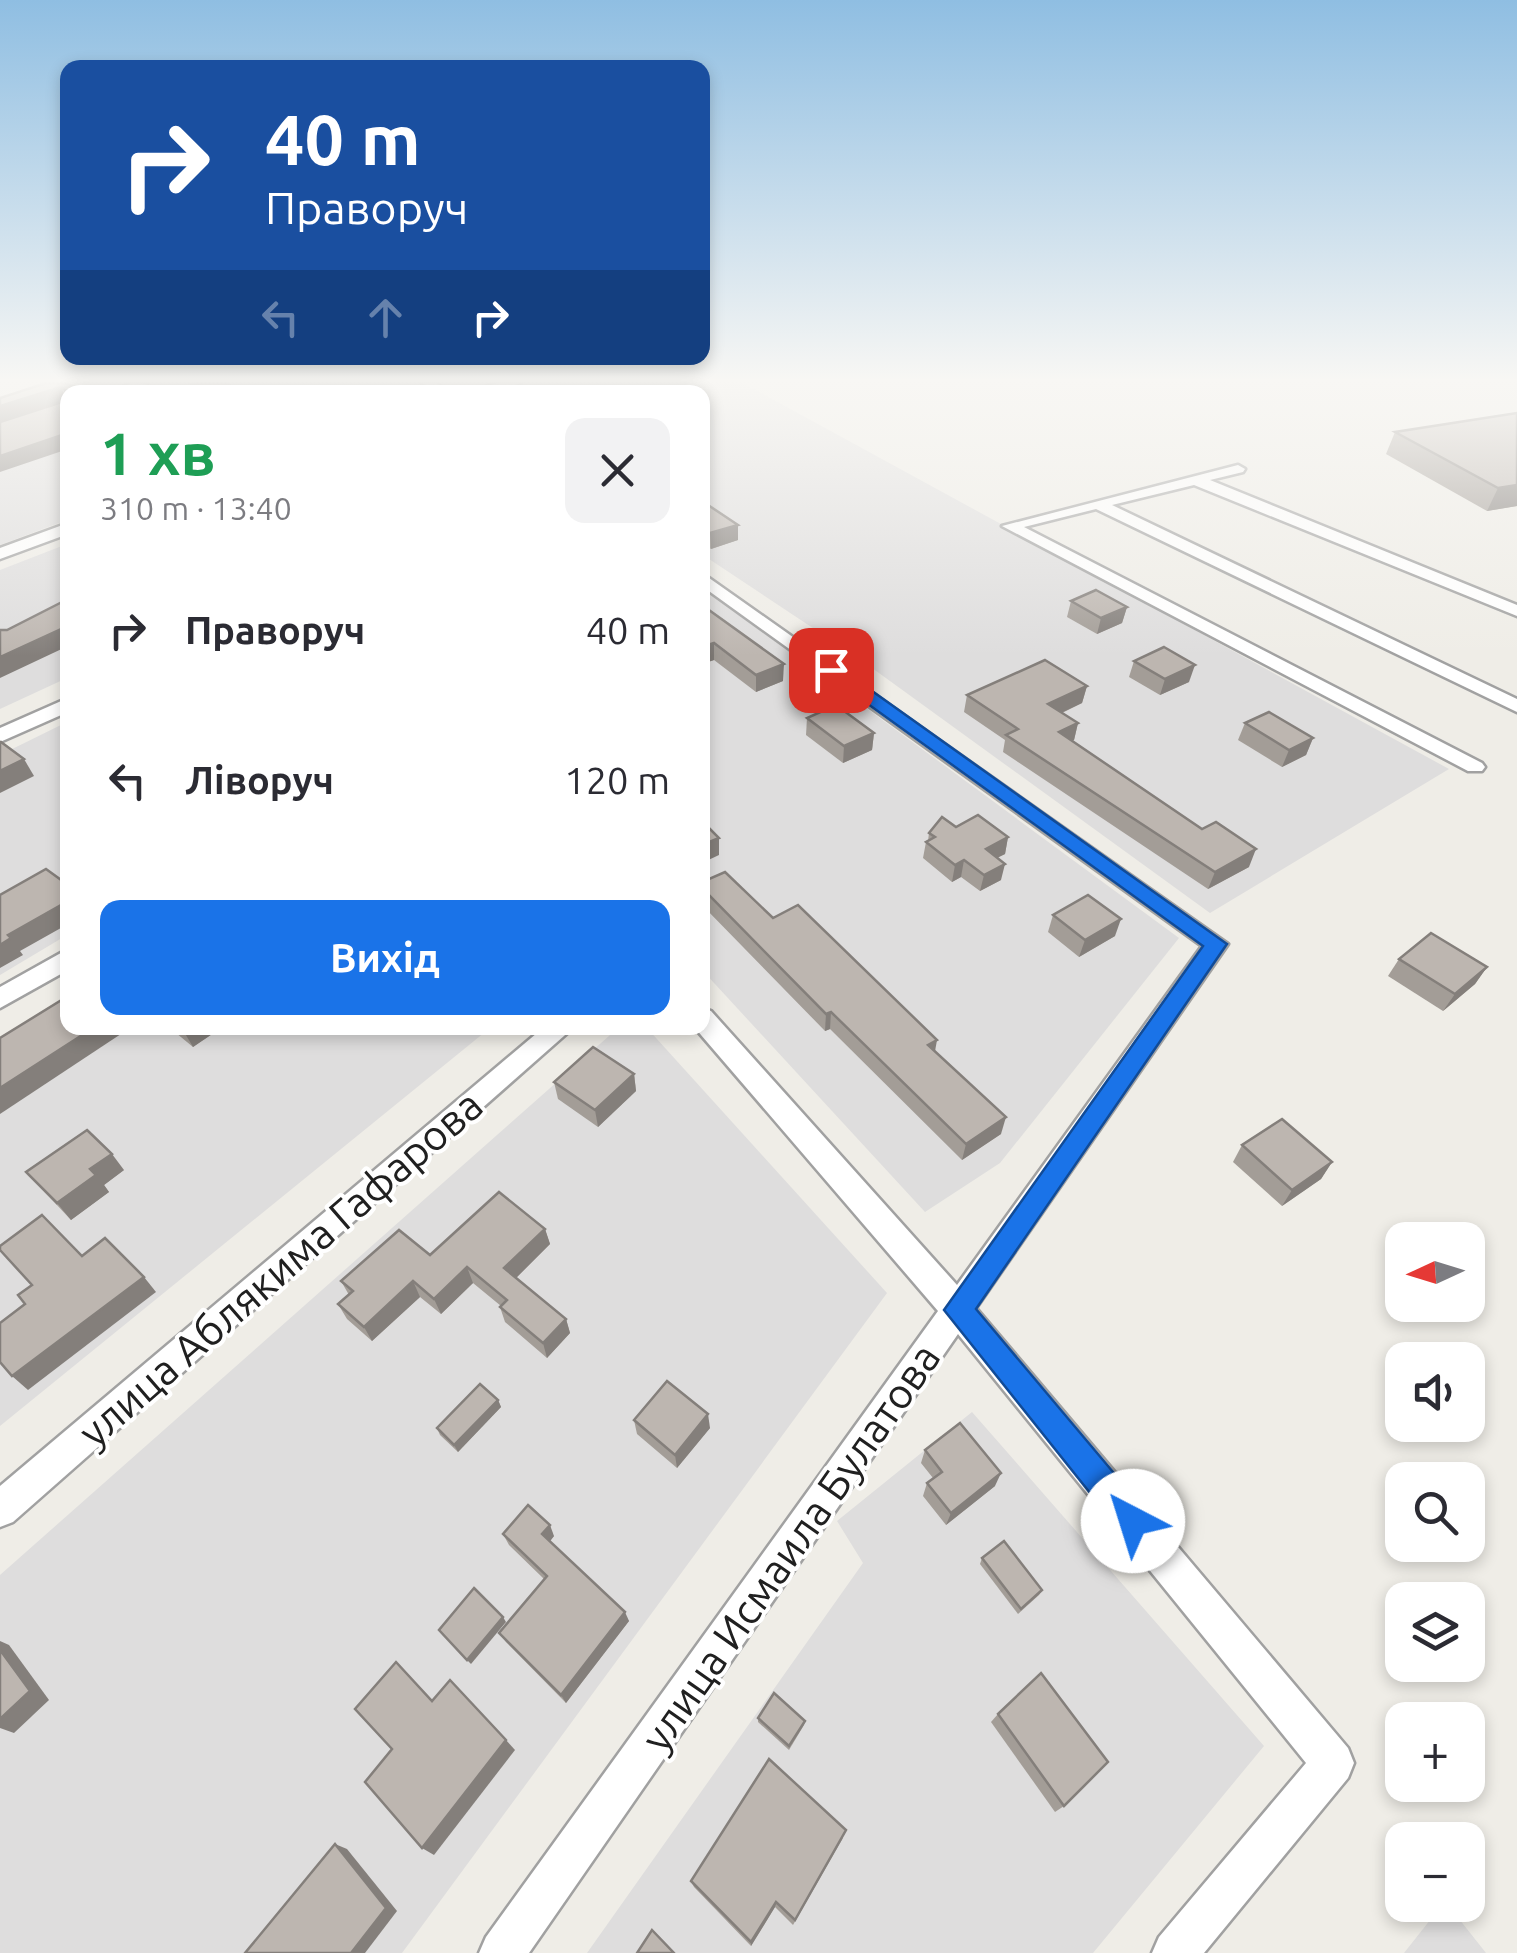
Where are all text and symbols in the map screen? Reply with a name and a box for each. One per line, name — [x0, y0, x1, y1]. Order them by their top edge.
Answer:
icon: right — [100, 100, 230, 230]
text: 40 m — [265, 100, 421, 178]
text: Праворуч — [265, 182, 468, 233]
icon: left — [253, 290, 308, 345]
icon: ahead — [358, 290, 413, 345]
icon: right — [463, 290, 518, 345]
button: close — [565, 418, 670, 523]
text: 1 хв — [100, 419, 216, 486]
text: 310 m · 13:40 — [100, 490, 292, 526]
icon: right — [100, 603, 155, 658]
text: Праворуч — [185, 609, 365, 651]
text: 40 m — [586, 609, 670, 651]
pin — [789, 628, 874, 713]
icon: arrive — [804, 643, 859, 698]
icon: left — [100, 753, 155, 808]
text: Ліворуч — [185, 759, 334, 801]
text: 120 m — [564, 759, 670, 801]
button: Вихід — [100, 900, 670, 1015]
street label: улица Аблякима Гафарова — [69, 1080, 491, 1456]
north arrow — [1385, 1222, 1485, 1322]
map controls — [1385, 1222, 1485, 1922]
street label: улица Исмаила Булатова — [631, 1334, 949, 1760]
button: sound — [1385, 1342, 1485, 1442]
button: search — [1385, 1462, 1485, 1562]
position arrow — [1081, 1469, 1185, 1573]
button: layers — [1385, 1582, 1485, 1682]
button: + — [1385, 1702, 1485, 1802]
button: − — [1385, 1822, 1485, 1922]

